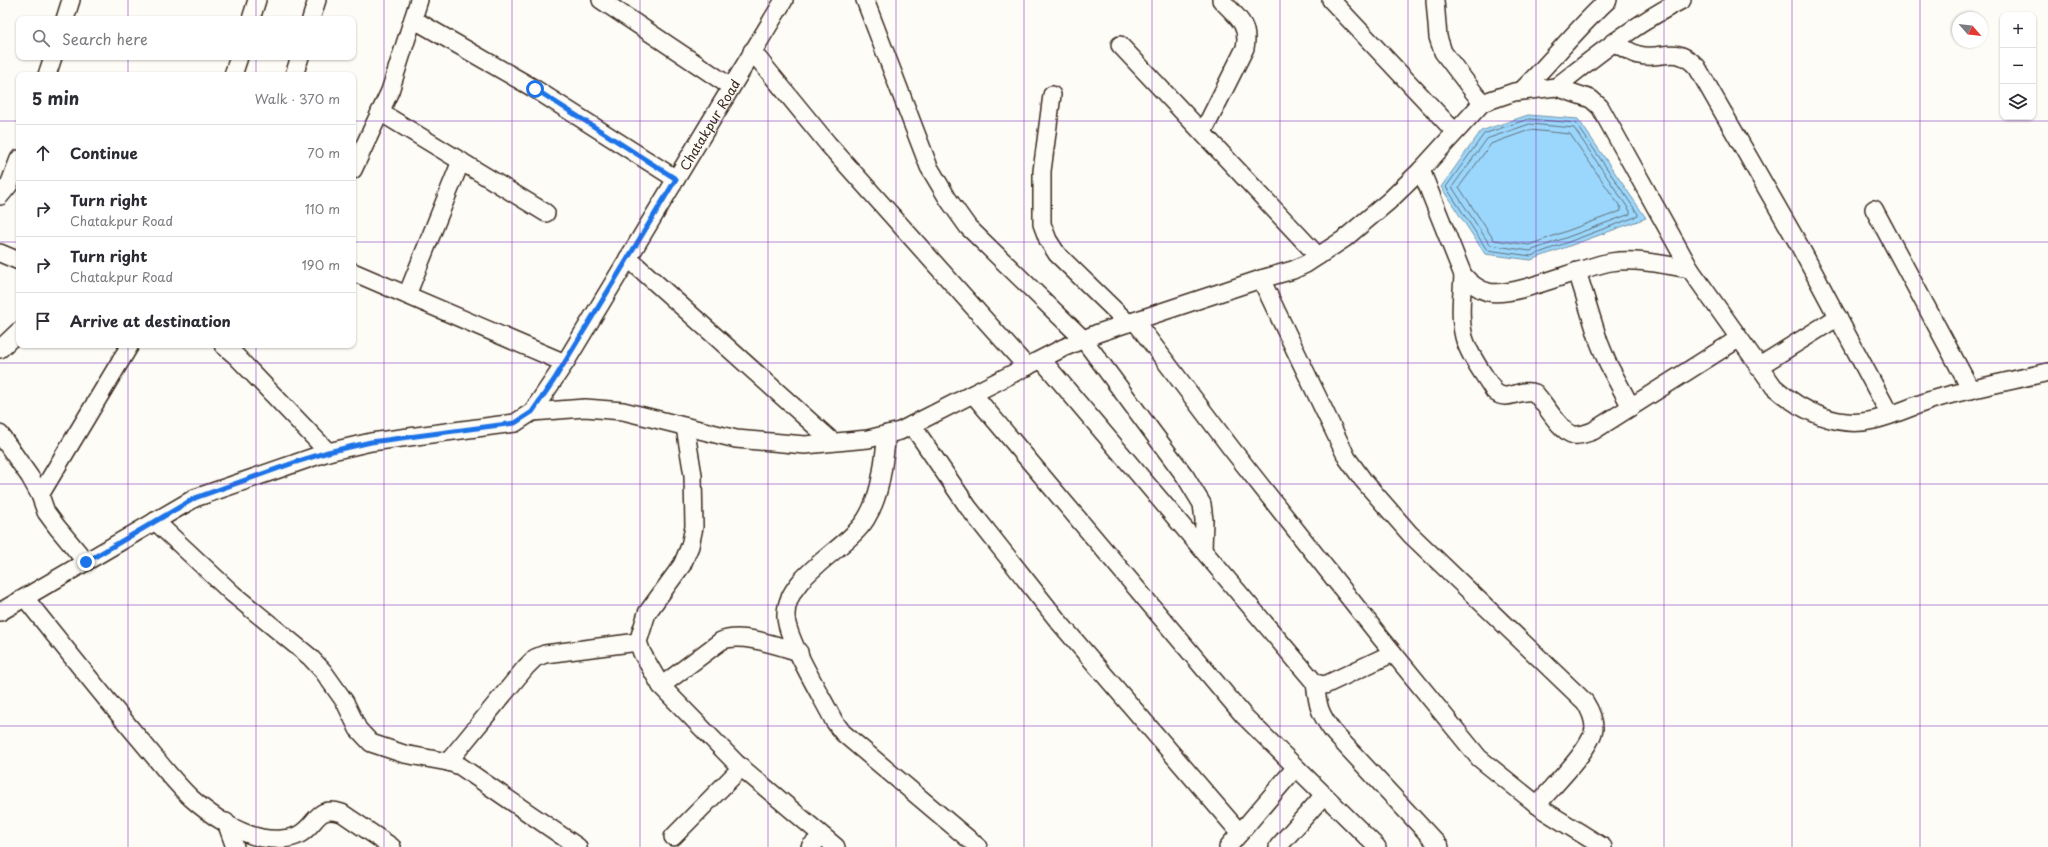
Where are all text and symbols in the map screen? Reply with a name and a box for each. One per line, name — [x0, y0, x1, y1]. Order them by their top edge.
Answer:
north arrow — [1952, 12, 1988, 48]
map controls — [2000, 12, 2036, 120]
button: + — [2000, 12, 2036, 48]
search box — [16, 16, 356, 60]
icon: search — [30, 27, 52, 49]
text: Search here — [62, 27, 148, 50]
button: − — [2000, 48, 2036, 84]
street label: Chatakpur Road — [674, 75, 744, 173]
route start — [526, 80, 544, 98]
button: layers — [2000, 84, 2036, 120]
text: 5 min — [32, 85, 79, 111]
text: Walk · 370 m — [255, 89, 340, 108]
text: Continue — [70, 141, 138, 164]
icon: ahead — [32, 142, 54, 164]
text: 70 m — [307, 143, 340, 162]
text: Turn right — [70, 188, 147, 211]
icon: right — [32, 198, 54, 220]
text: 110 m — [305, 199, 340, 218]
text: Chatakpur Road — [70, 211, 173, 230]
text: Turn right — [70, 244, 147, 267]
icon: right — [32, 254, 54, 276]
text: 190 m — [301, 255, 340, 274]
text: Chatakpur Road — [70, 267, 173, 286]
text: Arrive at destination — [70, 309, 231, 332]
icon: arrive — [32, 310, 54, 332]
route end — [77, 553, 95, 571]

